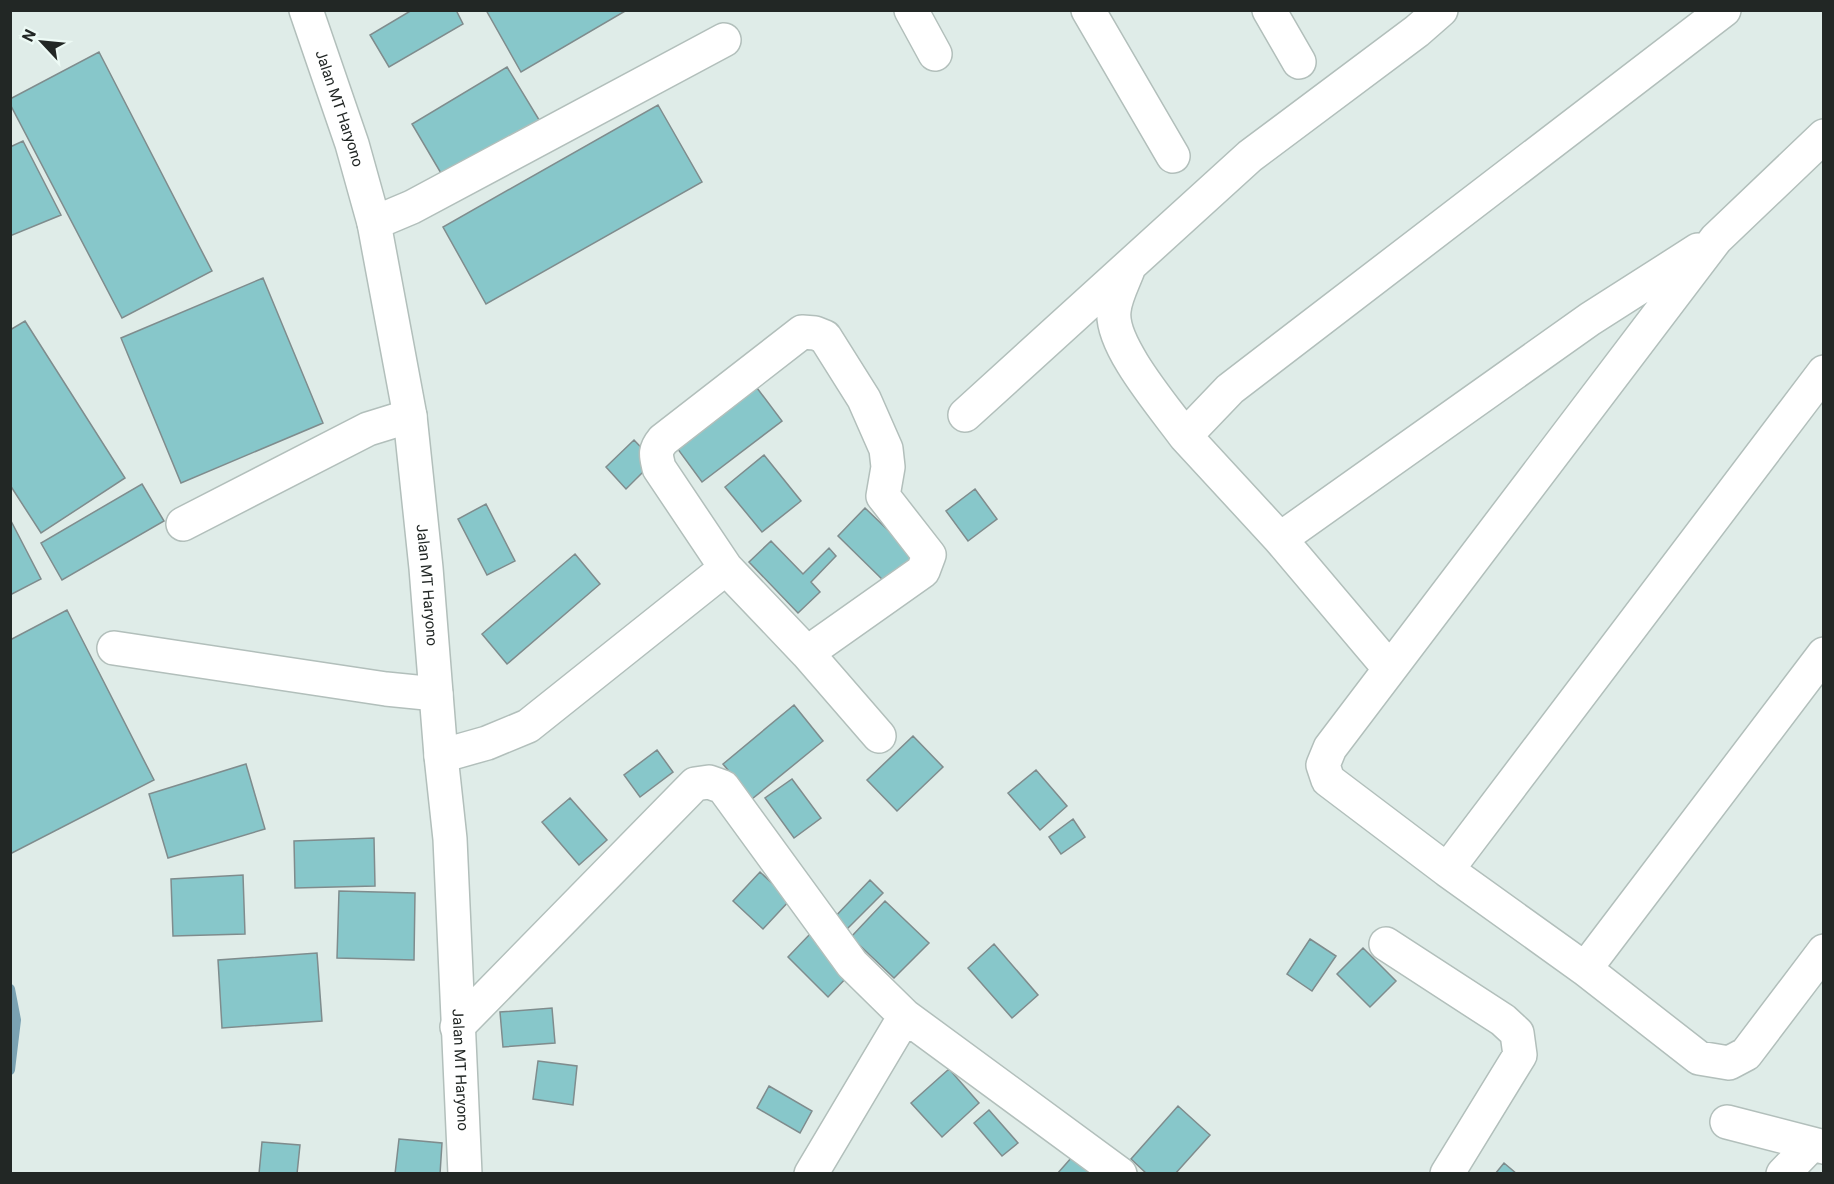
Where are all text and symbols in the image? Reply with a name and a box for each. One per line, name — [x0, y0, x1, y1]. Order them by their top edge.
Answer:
north arrow — [12, 12, 72, 72]
text: N — [18, 26, 40, 45]
street label: Jalan MT Haryono — [311, 48, 367, 169]
street label: Jalan MT Haryono — [412, 523, 441, 647]
street label: Jalan MT Haryono — [449, 1008, 472, 1131]

